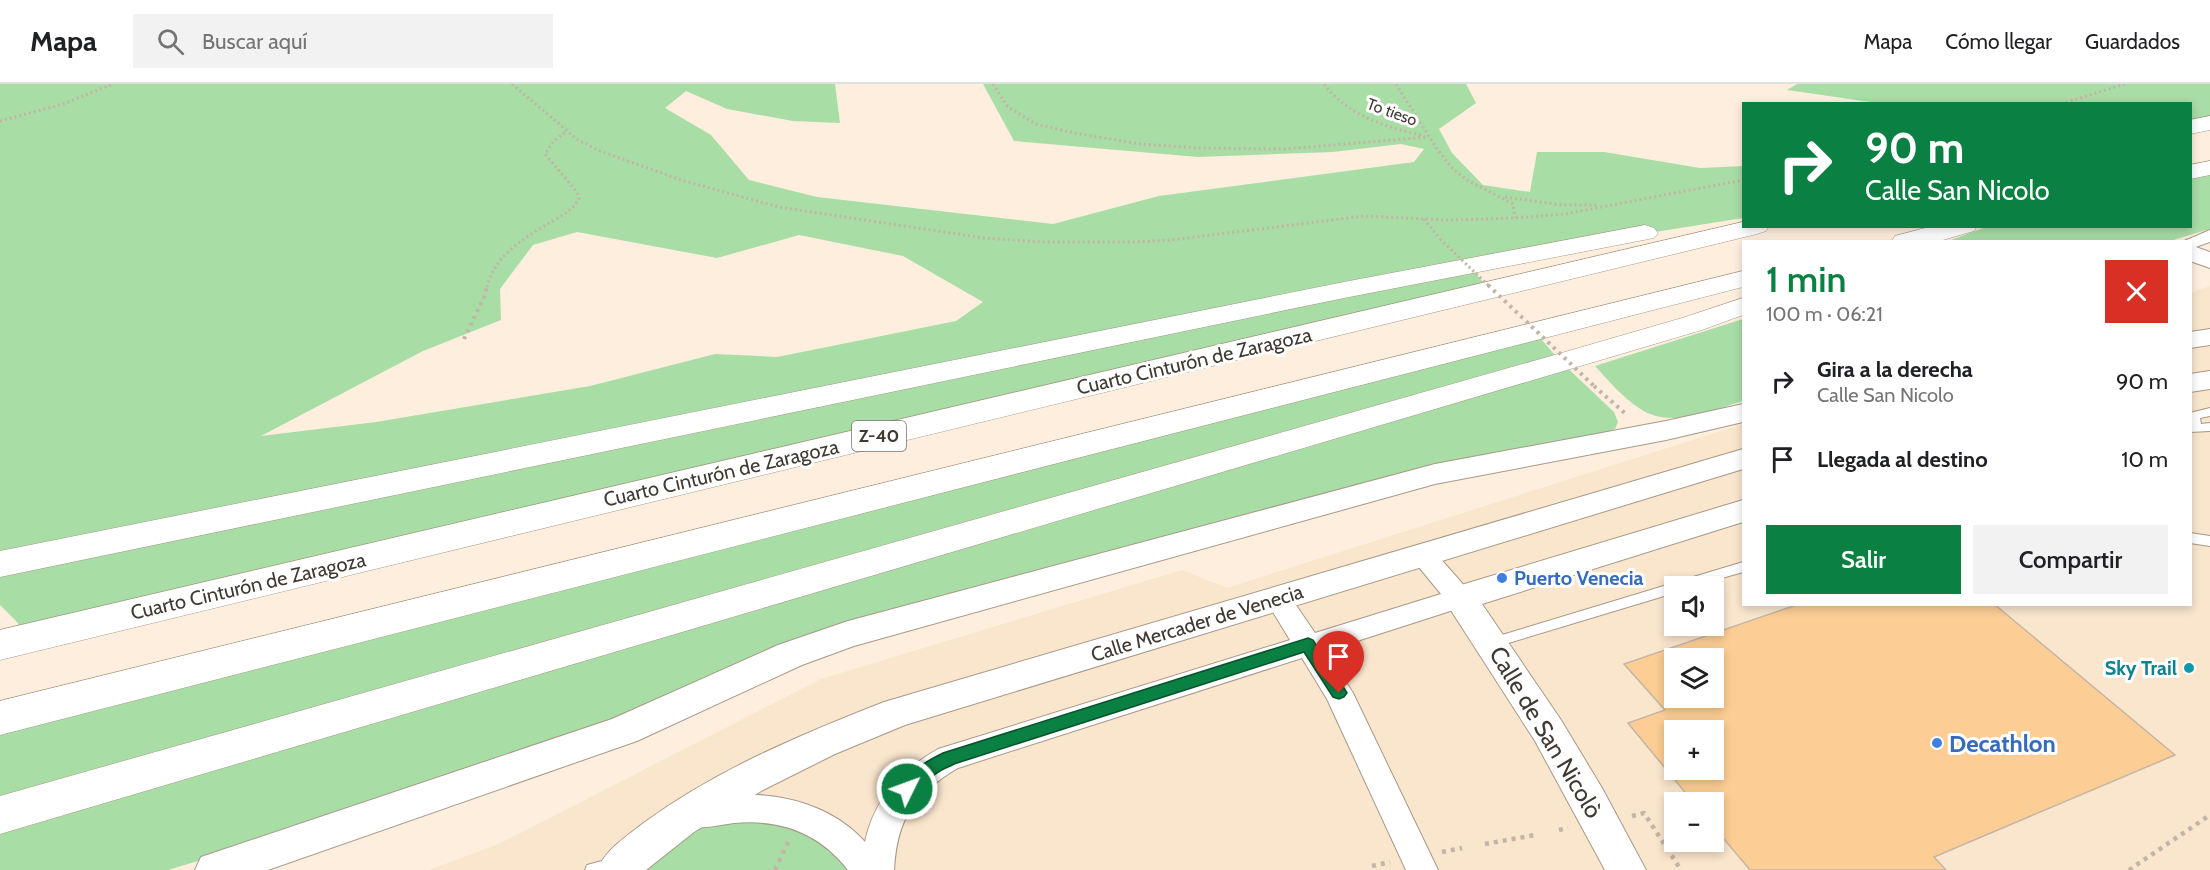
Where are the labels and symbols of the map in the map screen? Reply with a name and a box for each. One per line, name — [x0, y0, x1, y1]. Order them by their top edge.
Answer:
street label: To tieso — [1364, 94, 1420, 130]
street label: Cuarto Cinturón de Zaragoza — [1074, 322, 1314, 400]
road number: Z-40 — [852, 421, 906, 451]
street label: Cuarto Cinturón de Zaragoza — [601, 434, 841, 512]
street label: Cuarto Cinturón de Zaragoza — [128, 547, 368, 625]
place label: Puerto Venecia — [1514, 566, 1643, 590]
marker: Puerto Venecia — [1495, 571, 1509, 585]
street label: Calle Mercader de Venecia — [1088, 579, 1306, 667]
pin — [1313, 631, 1364, 693]
street label: Calle de San Nicolò — [1483, 641, 1609, 823]
place label: Sky Trail — [2105, 656, 2177, 680]
marker: Sky Trail — [2182, 661, 2196, 675]
place label: Decathlon — [1949, 729, 2056, 758]
marker: Decathlon — [1930, 736, 1944, 750]
position arrow — [875, 757, 939, 821]

